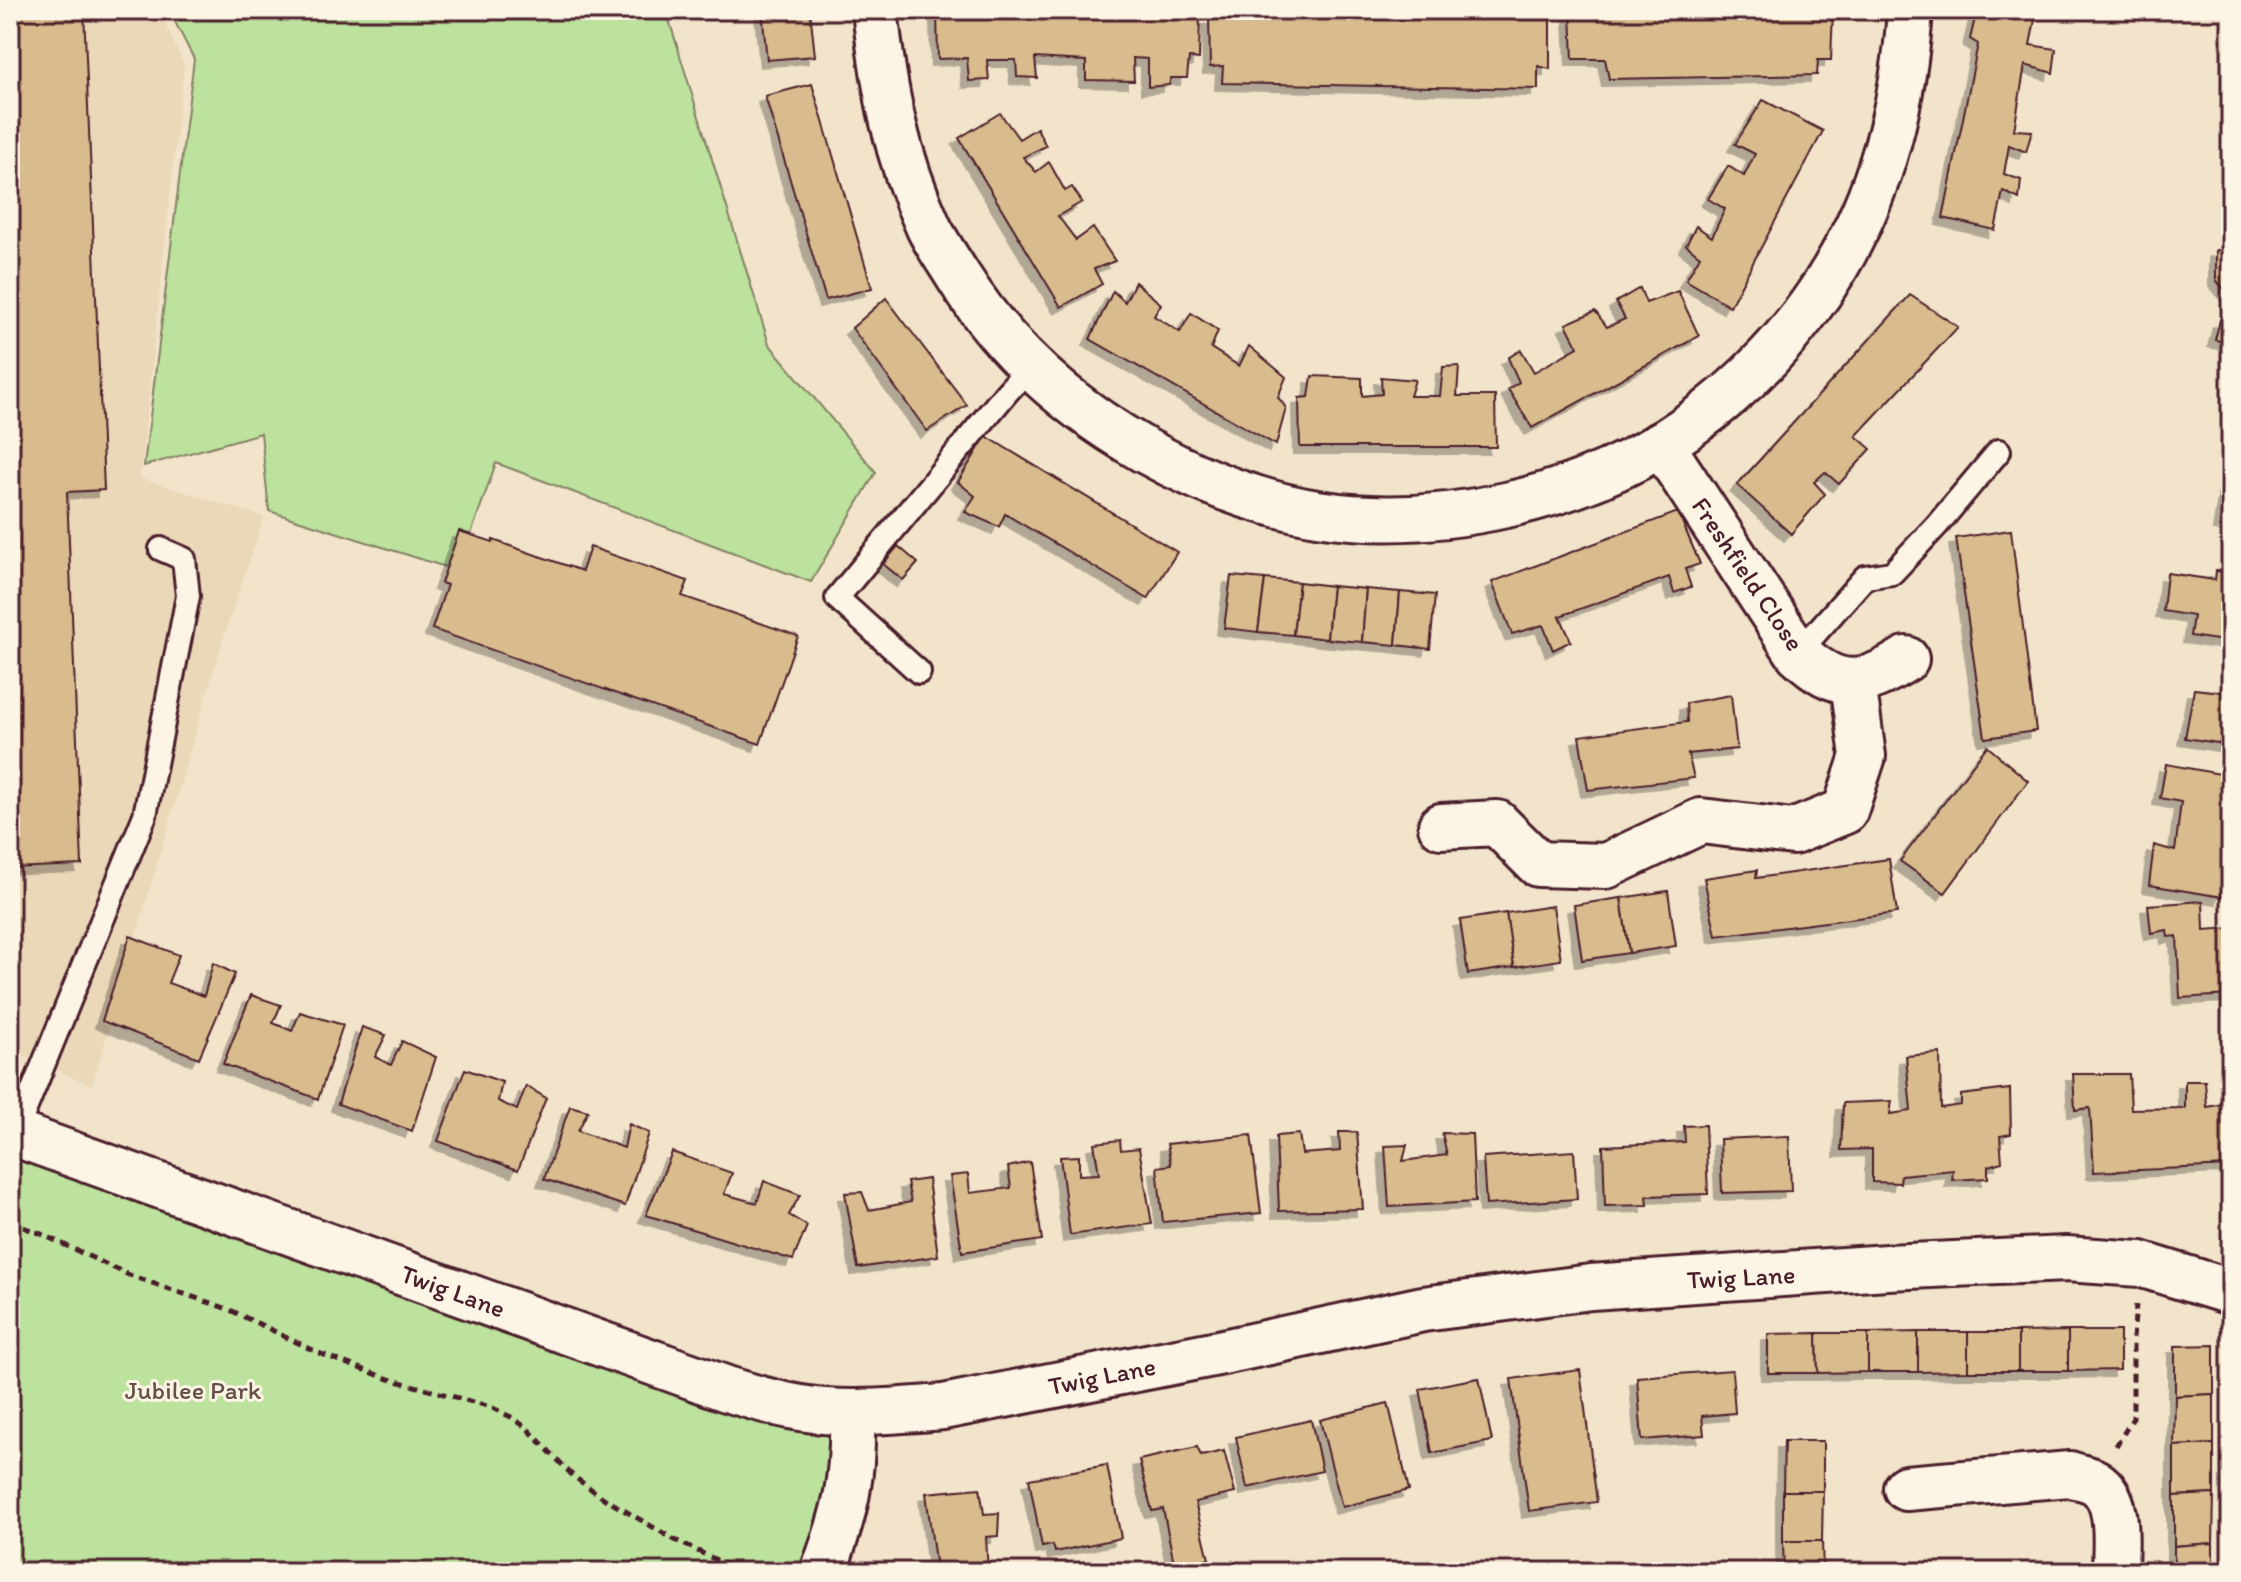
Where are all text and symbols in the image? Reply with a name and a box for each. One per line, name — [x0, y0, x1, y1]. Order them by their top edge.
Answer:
street label: Freshfield Close — [1685, 491, 1811, 657]
street label: Twig Lane — [396, 1257, 510, 1325]
street label: Twig Lane — [1686, 1258, 1796, 1296]
street label: Twig Lane — [1046, 1350, 1158, 1402]
park label: Jubilee Park — [125, 1374, 262, 1406]

